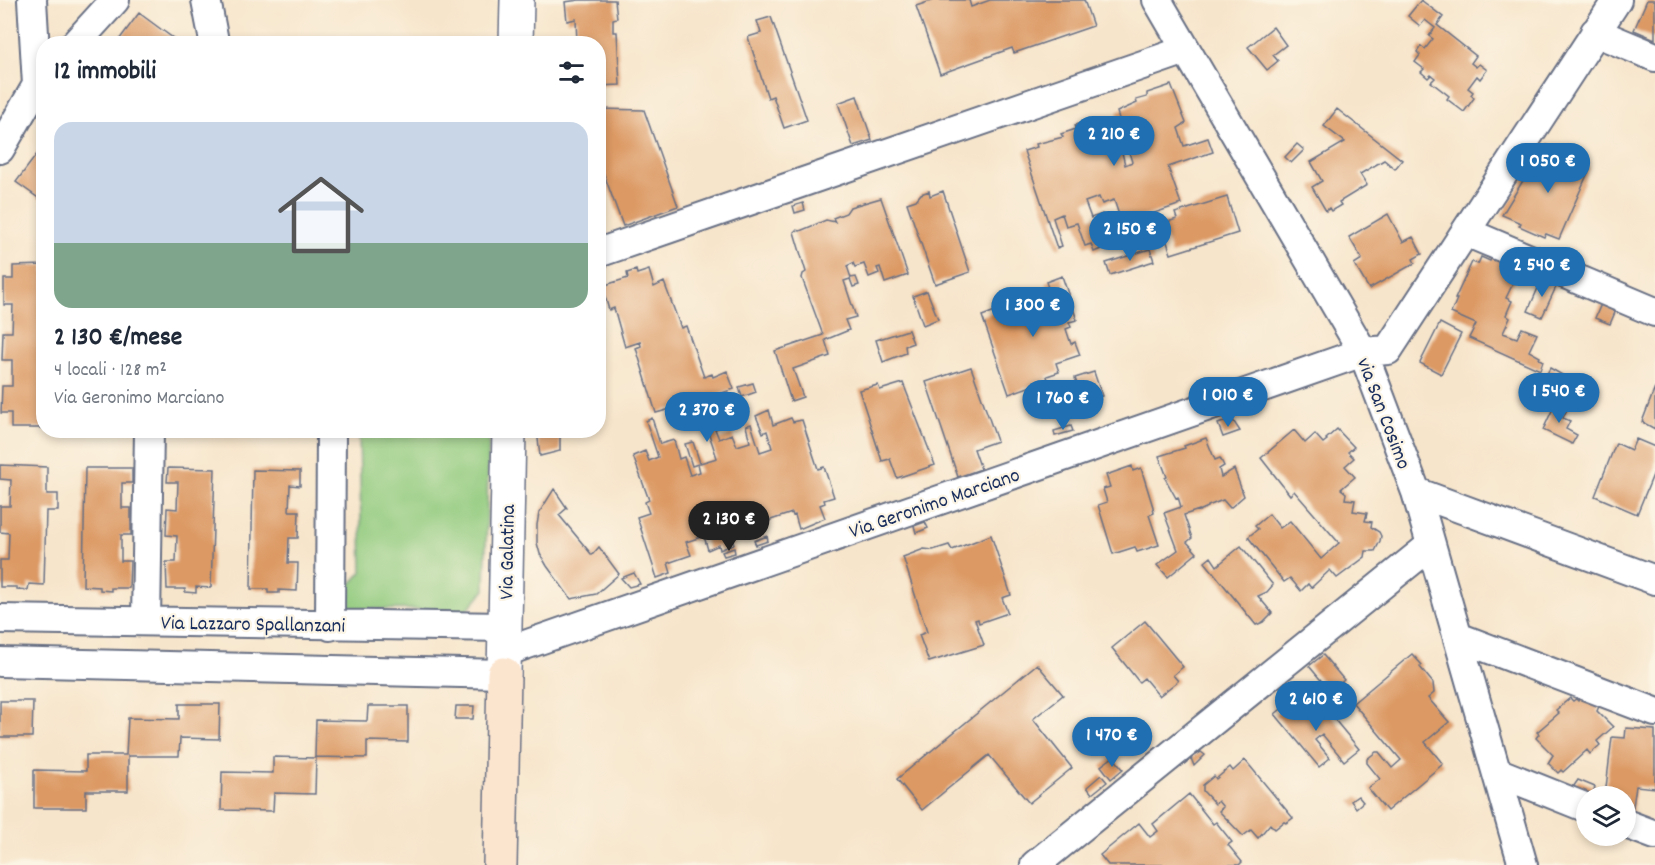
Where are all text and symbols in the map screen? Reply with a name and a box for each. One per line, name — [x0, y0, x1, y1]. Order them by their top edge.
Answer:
text: 12 immobili — [54, 54, 156, 91]
icon: filters — [555, 56, 588, 89]
pin: 2 210 € — [1059, 116, 1169, 167]
text: 2 210 € — [1087, 121, 1141, 149]
pin: 1 050 € — [1493, 143, 1603, 194]
text: 1 050 € — [1520, 148, 1576, 176]
icon: home — [267, 161, 375, 269]
pin: 2 150 € — [1075, 211, 1185, 262]
text: 2 150 € — [1103, 216, 1157, 244]
pin: 2 540 € — [1487, 247, 1597, 298]
text: 2 540 € — [1513, 252, 1571, 280]
pin: 1 300 € — [978, 287, 1088, 338]
text: 1 300 € — [1005, 292, 1061, 320]
text: 2 130 €/mese — [54, 320, 182, 357]
street label: via San Cosimo — [1347, 354, 1417, 474]
text: 4 locali · 128 m² — [54, 357, 167, 385]
pin: 1 540 € — [1504, 373, 1614, 424]
pin: 1 010 € — [1173, 377, 1283, 428]
text: 1 540 € — [1532, 378, 1586, 406]
pin: 1 760 € — [1008, 380, 1118, 431]
text: 1 010 € — [1203, 382, 1253, 410]
text: Via Geronimo Marciano — [54, 385, 224, 413]
text: 1 760 € — [1036, 385, 1090, 413]
pin: 2 370 € — [652, 392, 762, 443]
text: 2 370 € — [679, 397, 735, 425]
street label: Via Geronimo Marciano — [846, 462, 1024, 548]
pin: 2 130 € — [674, 501, 784, 552]
street label: Via Galatina — [493, 503, 525, 600]
text: 2 130 € — [702, 506, 756, 534]
street label: Via Lazzaro Spallanzani — [160, 609, 346, 643]
pin: 2 610 € — [1261, 681, 1371, 732]
text: 2 610 € — [1289, 686, 1343, 714]
pin: 1 470 € — [1057, 717, 1167, 768]
text: 1 470 € — [1086, 722, 1138, 750]
map controls — [1576, 786, 1636, 846]
button: layers — [1576, 786, 1636, 846]

